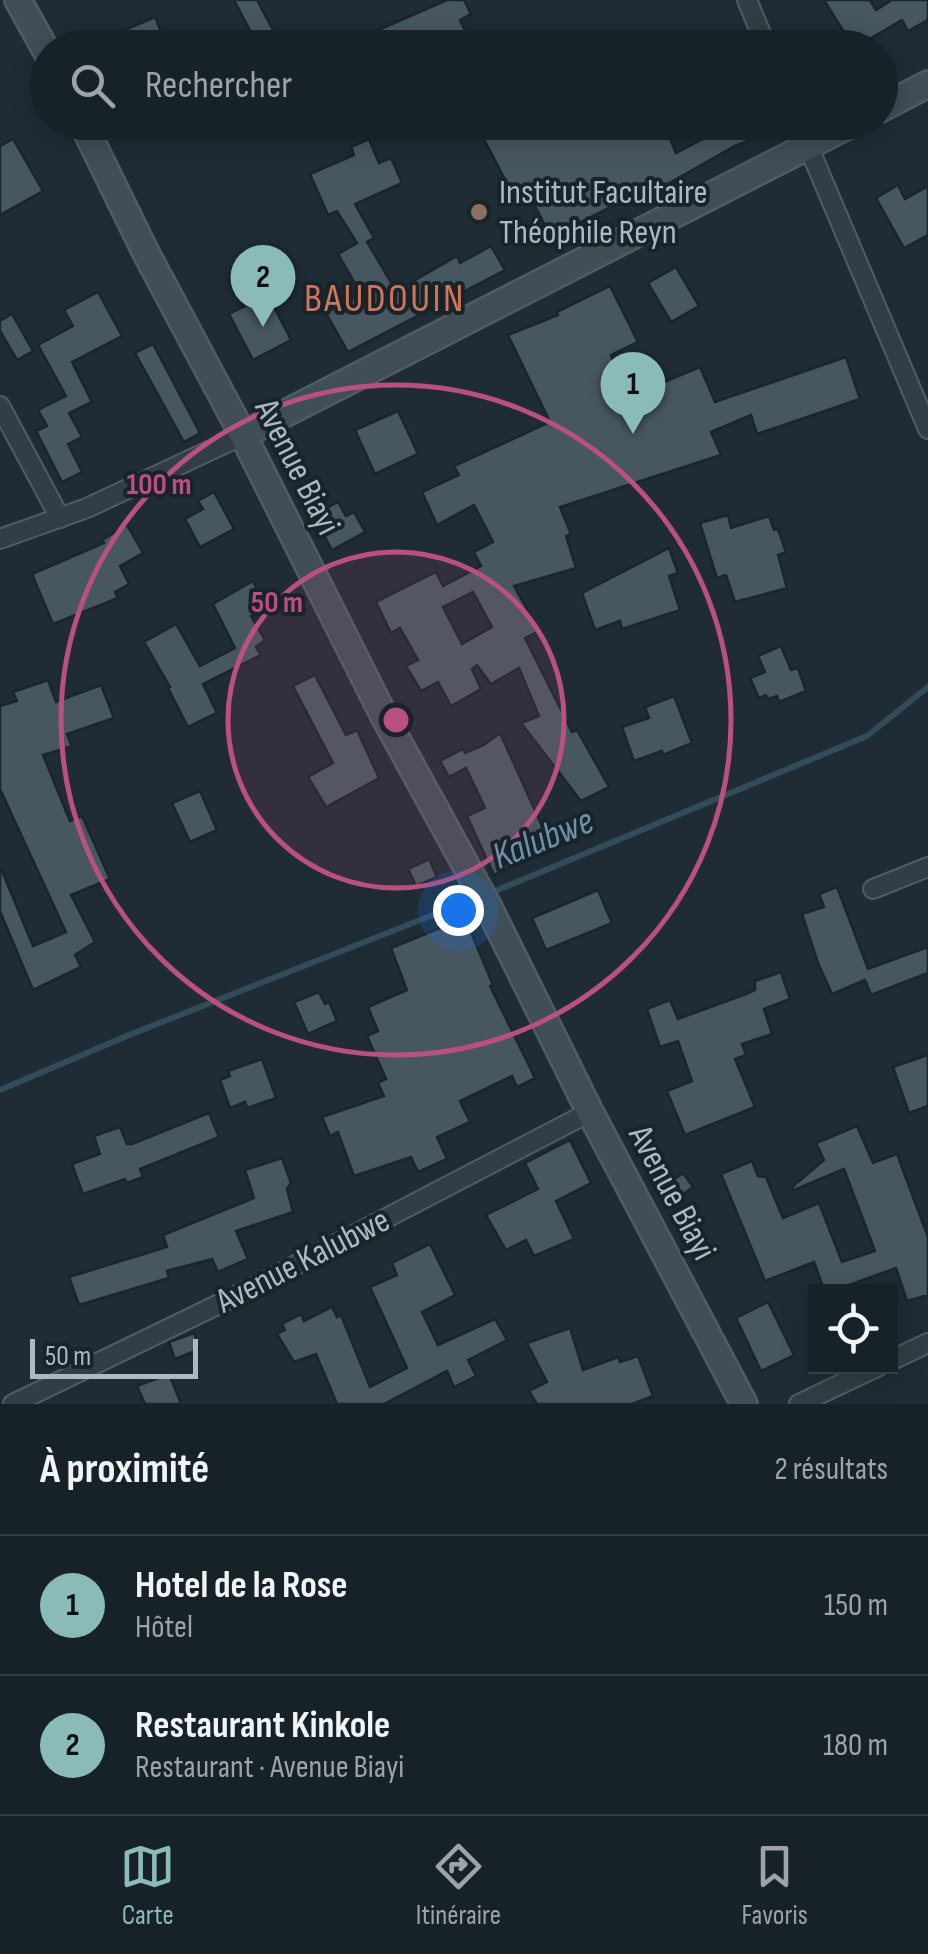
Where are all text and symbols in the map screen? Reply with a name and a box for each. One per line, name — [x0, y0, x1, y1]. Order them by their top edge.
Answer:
search box — [30, 30, 898, 140]
icon: search — [65, 58, 120, 113]
text: Rechercher — [145, 63, 292, 108]
place label: Institut Facultaire Théophile Reyn — [499, 171, 708, 254]
marker: Institut Facultaire Théophile Reyn — [468, 201, 490, 223]
pin: 2 — [230, 245, 296, 327]
district label: BAUDOUIN — [304, 275, 466, 323]
pin: 1 — [600, 352, 666, 434]
street label: Avenue Biayi — [244, 391, 349, 542]
text: 100 m — [127, 467, 191, 503]
text: 50 m — [251, 585, 303, 621]
centre of rings — [378, 702, 414, 738]
water label: Kalubwe — [486, 798, 600, 880]
your location — [433, 885, 484, 936]
street label: Avenue Biayi — [618, 1117, 725, 1268]
street label: Avenue Kalubwe — [208, 1199, 397, 1324]
map controls — [808, 1284, 898, 1374]
button: locate — [808, 1284, 898, 1374]
scale bar — [30, 1334, 198, 1378]
text: 50 m — [45, 1340, 91, 1373]
text: À proximité — [40, 1444, 209, 1495]
text: 2 résultats — [774, 1450, 888, 1489]
text: Hotel de la Rose — [135, 1563, 348, 1608]
text: 1 — [66, 1586, 79, 1625]
text: 150 m — [824, 1586, 888, 1625]
text: Hôtel — [135, 1608, 193, 1647]
text: Restaurant Kinkole — [135, 1703, 390, 1748]
text: 2 — [65, 1726, 80, 1765]
text: 180 m — [823, 1726, 888, 1765]
text: Restaurant · Avenue Biayi — [135, 1748, 404, 1787]
tab: Carte — [120, 1839, 175, 1932]
tab: Itinéraire — [416, 1839, 501, 1932]
tab: Favoris — [741, 1839, 808, 1932]

